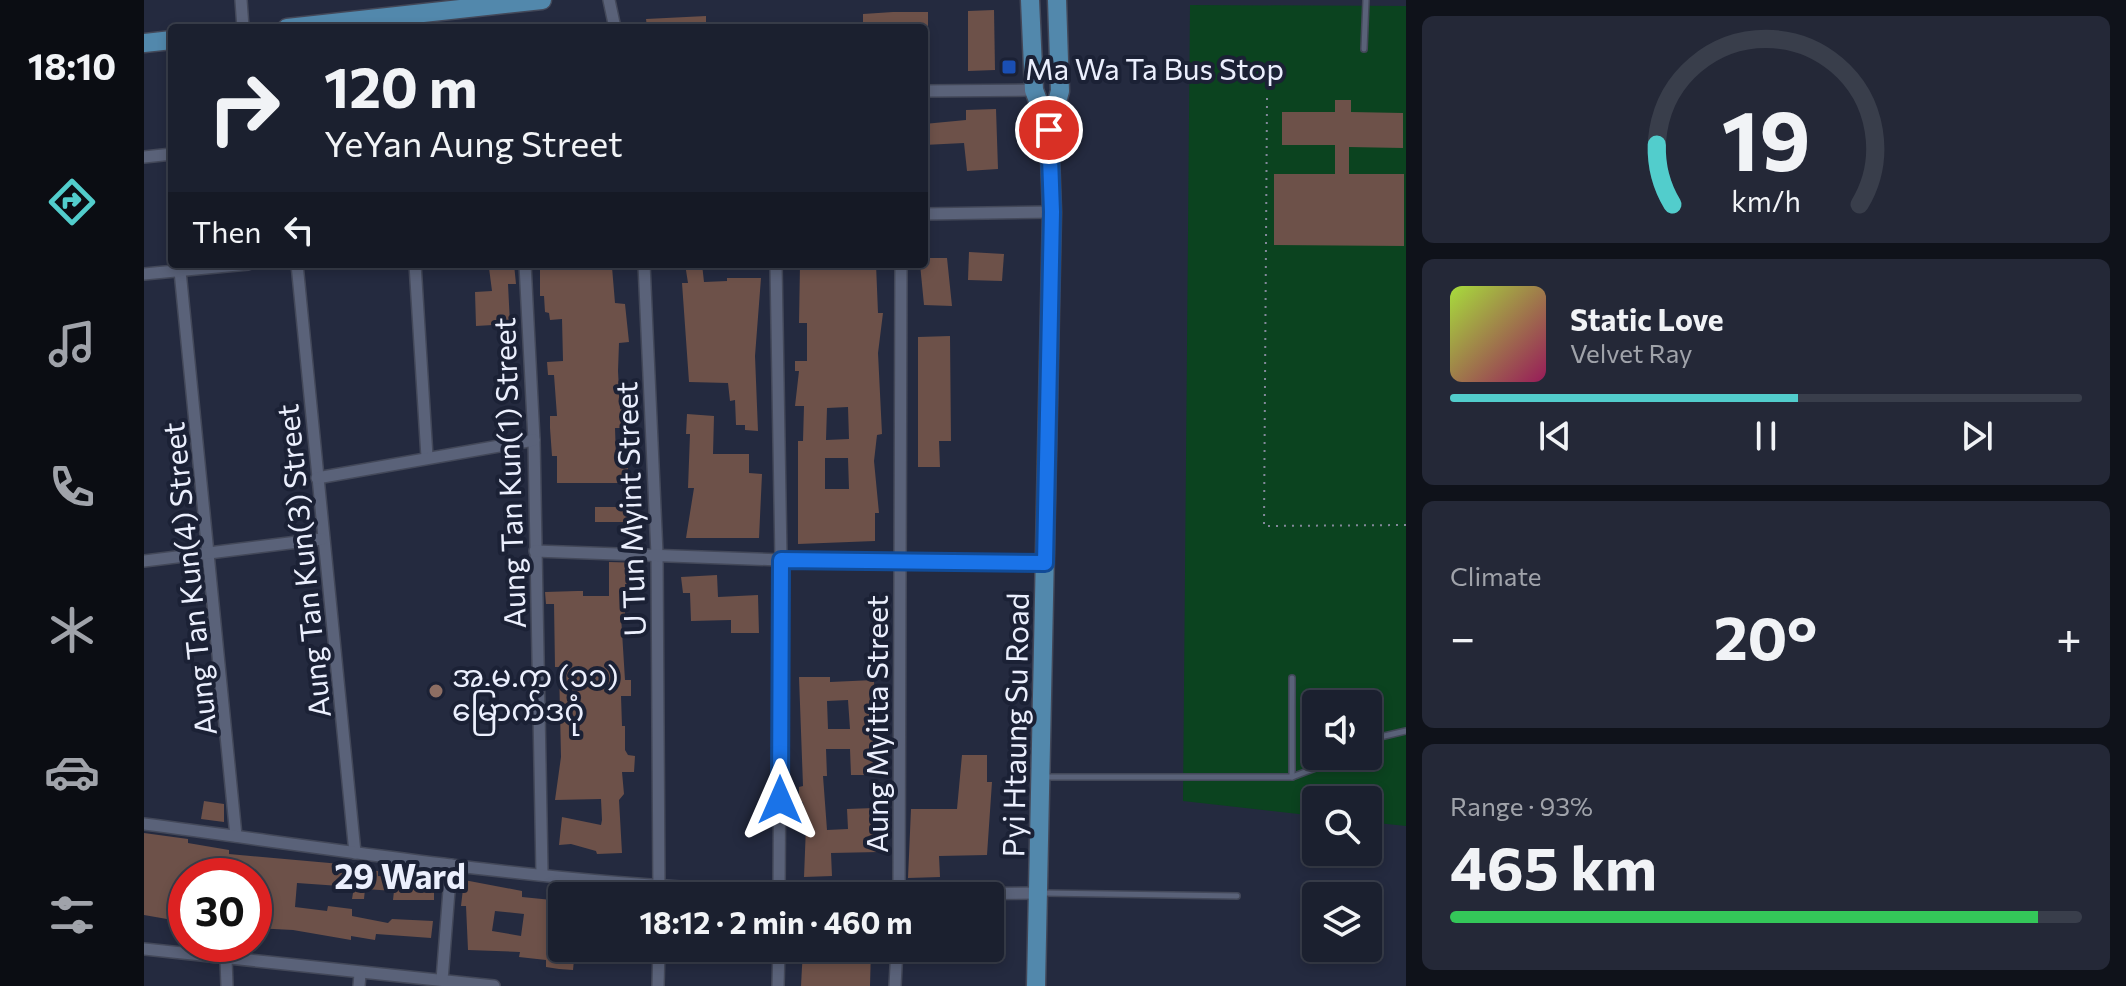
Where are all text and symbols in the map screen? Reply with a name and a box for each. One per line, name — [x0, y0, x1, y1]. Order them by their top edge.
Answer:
text: 18:10 — [28, 43, 116, 87]
place label: Ma Wa Ta Bus Stop — [1025, 49, 1284, 86]
text: 120 m — [324, 51, 478, 120]
icon: right — [192, 56, 296, 160]
marker: Ma Wa Ta Bus Stop — [1000, 58, 1018, 76]
text: 19 — [1722, 86, 1810, 188]
pin — [1015, 96, 1083, 164]
icon: arrive — [1027, 108, 1071, 152]
text: YeYan Aung Street — [324, 120, 623, 164]
icon: directions — [44, 174, 100, 230]
text: km/h — [1731, 183, 1801, 218]
icon: left — [277, 208, 321, 252]
text: Then — [192, 212, 261, 249]
text: Static Love — [1570, 300, 1724, 337]
icon: music — [44, 316, 100, 372]
street label: Aung Tan Kun(1) Street — [484, 317, 532, 629]
text: Velvet Ray — [1570, 337, 1693, 368]
street label: U Tun Myint Street — [606, 381, 652, 637]
street label: Aung Tan Kun(3) Street — [267, 402, 337, 720]
icon: previous — [1533, 414, 1577, 458]
icon: pause — [1744, 414, 1788, 458]
icon: next — [1955, 414, 1999, 458]
street label: Aung Tan Kun(4) Street — [153, 420, 223, 738]
icon: phone — [44, 459, 100, 515]
text: Climate — [1450, 560, 1542, 591]
street label: Pyi Htaung Su Road — [993, 593, 1035, 857]
street label: Aung Myitta Street — [857, 595, 894, 853]
text: 20° — [1714, 599, 1817, 672]
icon: climate — [44, 602, 100, 658]
text: − — [1450, 609, 1475, 663]
text: + — [2056, 609, 2082, 663]
place label: အ.မ.က (၁၁) မြောက်ဒဂုံ — [452, 656, 618, 736]
marker: အ.မ.က (၁၁) မြောက်ဒဂုံ — [427, 682, 445, 700]
map controls — [1302, 690, 1382, 962]
button: sound — [1302, 690, 1382, 770]
icon: car — [44, 744, 100, 800]
position arrow — [738, 758, 822, 842]
button: search — [1302, 786, 1382, 866]
text: Range · 93% — [1450, 790, 1593, 821]
text: 465 km — [1450, 829, 1657, 902]
district label: 29 Ward — [334, 854, 466, 896]
speed limit sign: 30 — [168, 858, 272, 962]
button: layers — [1302, 882, 1382, 962]
icon: filters — [44, 887, 100, 943]
text: 18:12 · 2 min · 460 m — [640, 903, 912, 940]

